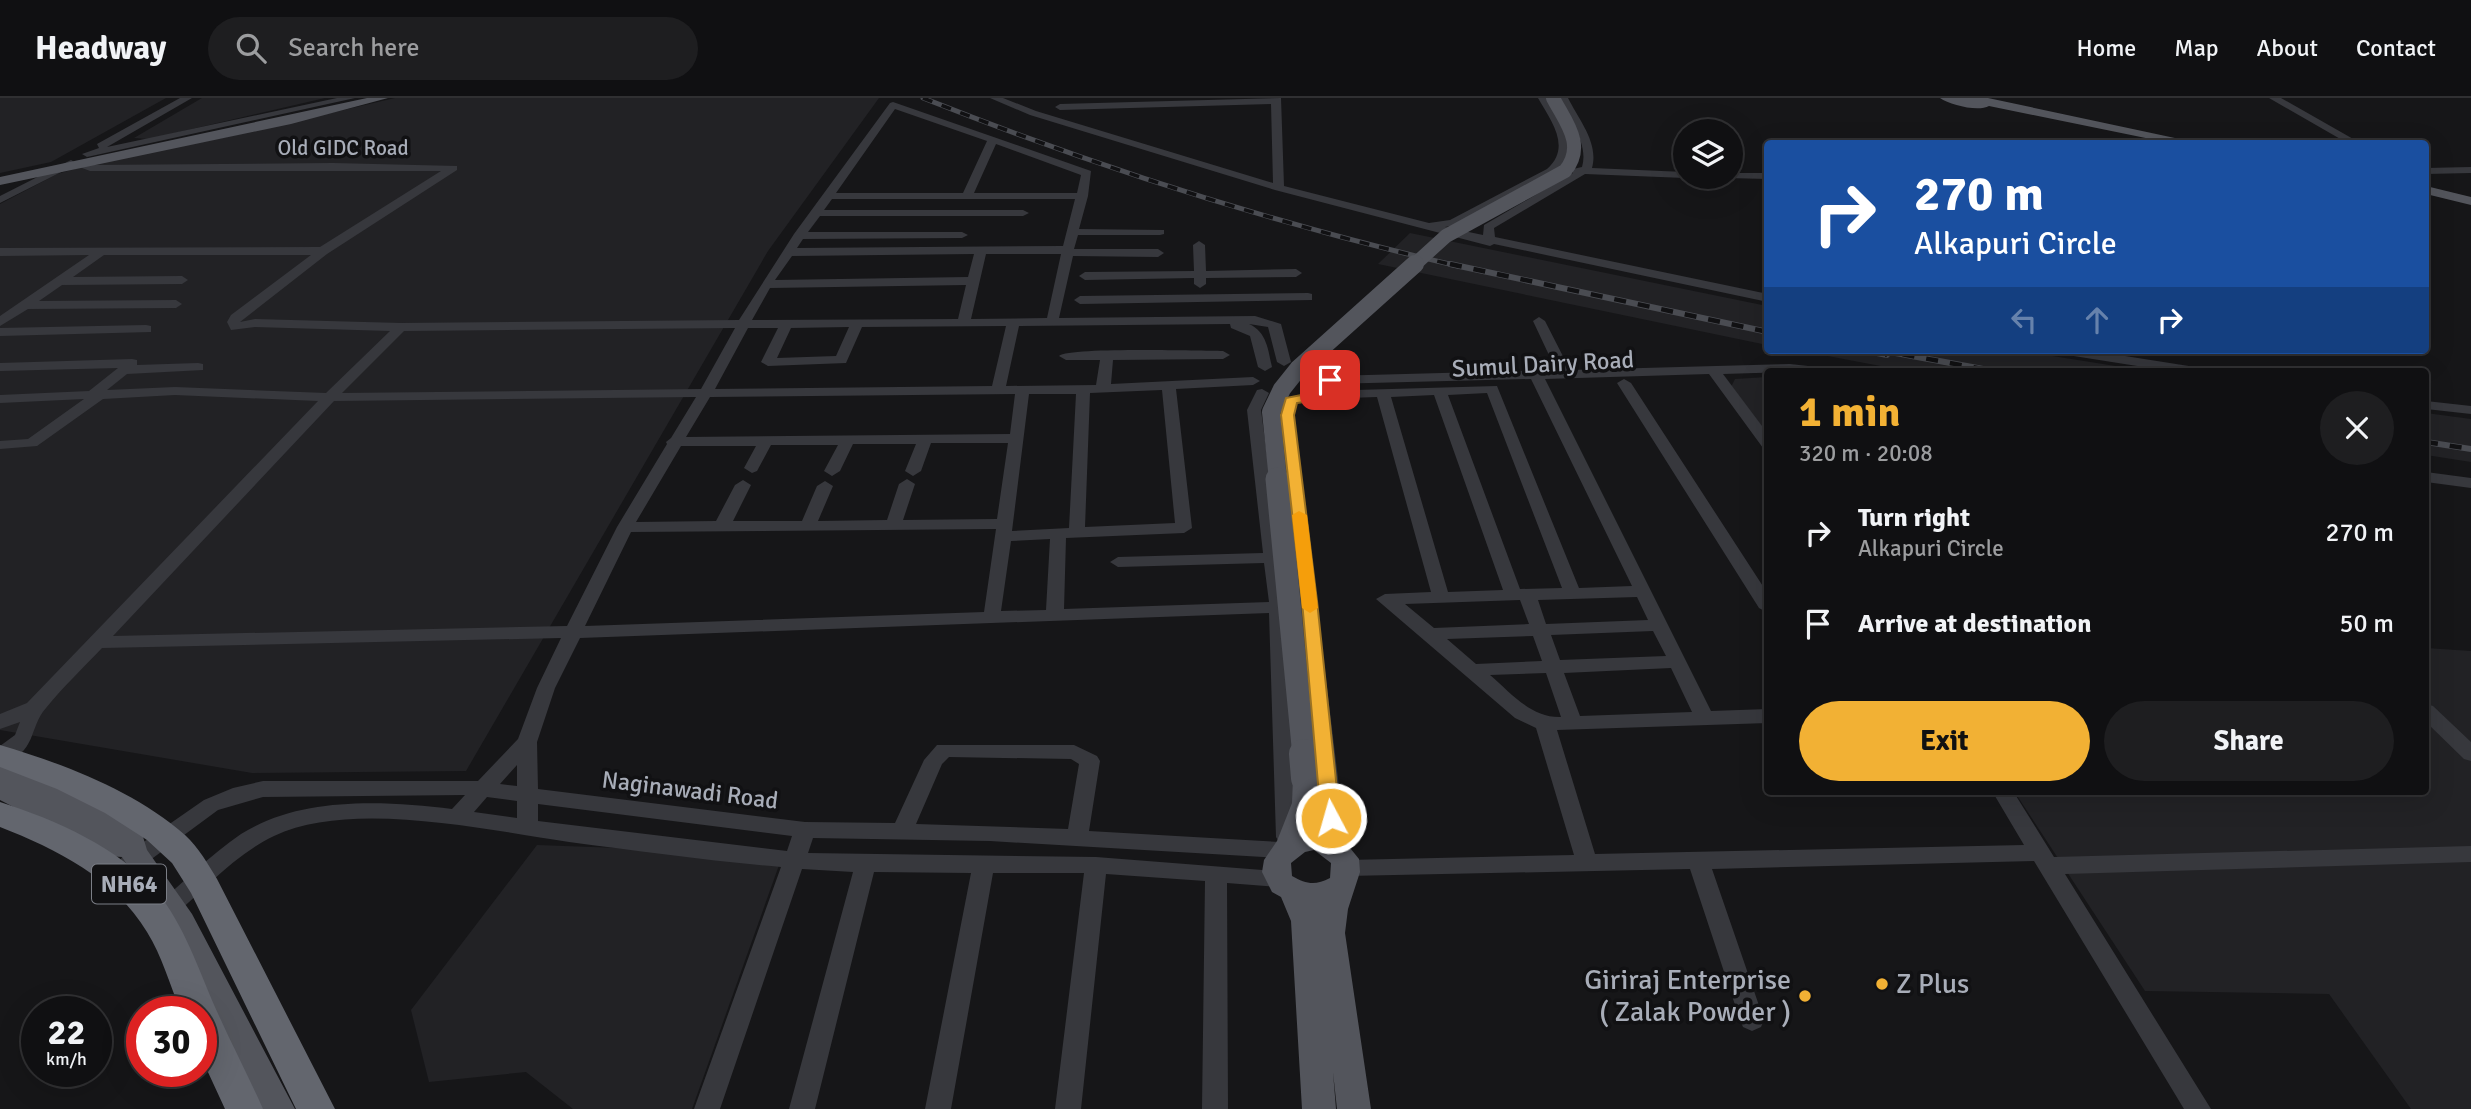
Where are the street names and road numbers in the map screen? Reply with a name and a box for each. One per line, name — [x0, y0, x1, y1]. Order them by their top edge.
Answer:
street label: Old GIDC Road — [277, 135, 409, 161]
street label: Sumul Dairy Road — [1451, 344, 1635, 384]
street label: Naginawadi Road — [600, 764, 780, 816]
road number: NH64 — [92, 864, 166, 904]

